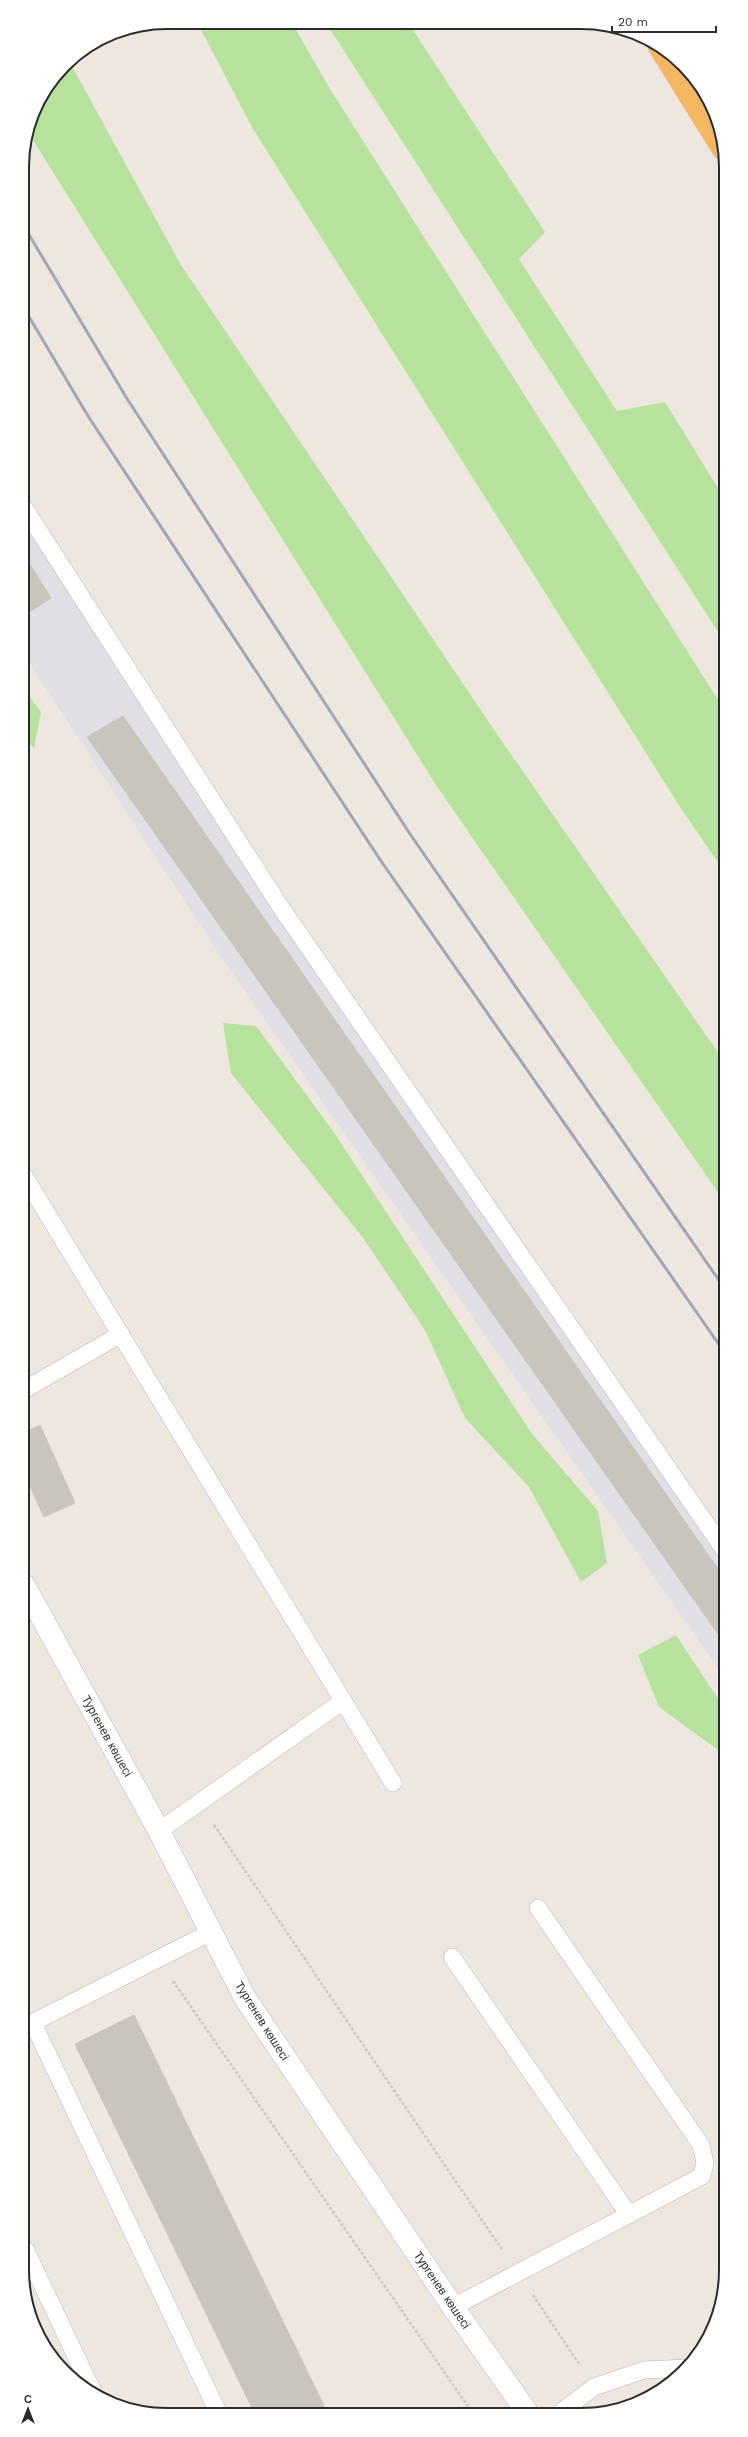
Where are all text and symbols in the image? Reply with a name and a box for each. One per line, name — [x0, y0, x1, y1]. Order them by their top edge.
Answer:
scale bar — [612, 8, 716, 34]
text: 20 m — [618, 15, 648, 29]
street label: Тургенев көшесі — [79, 1693, 135, 1779]
street label: Тургенев көшесі — [232, 1979, 292, 2063]
street label: Тургенев көшесі — [411, 2249, 473, 2331]
north arrow — [8, 2389, 48, 2429]
text: С — [24, 2393, 32, 2406]

